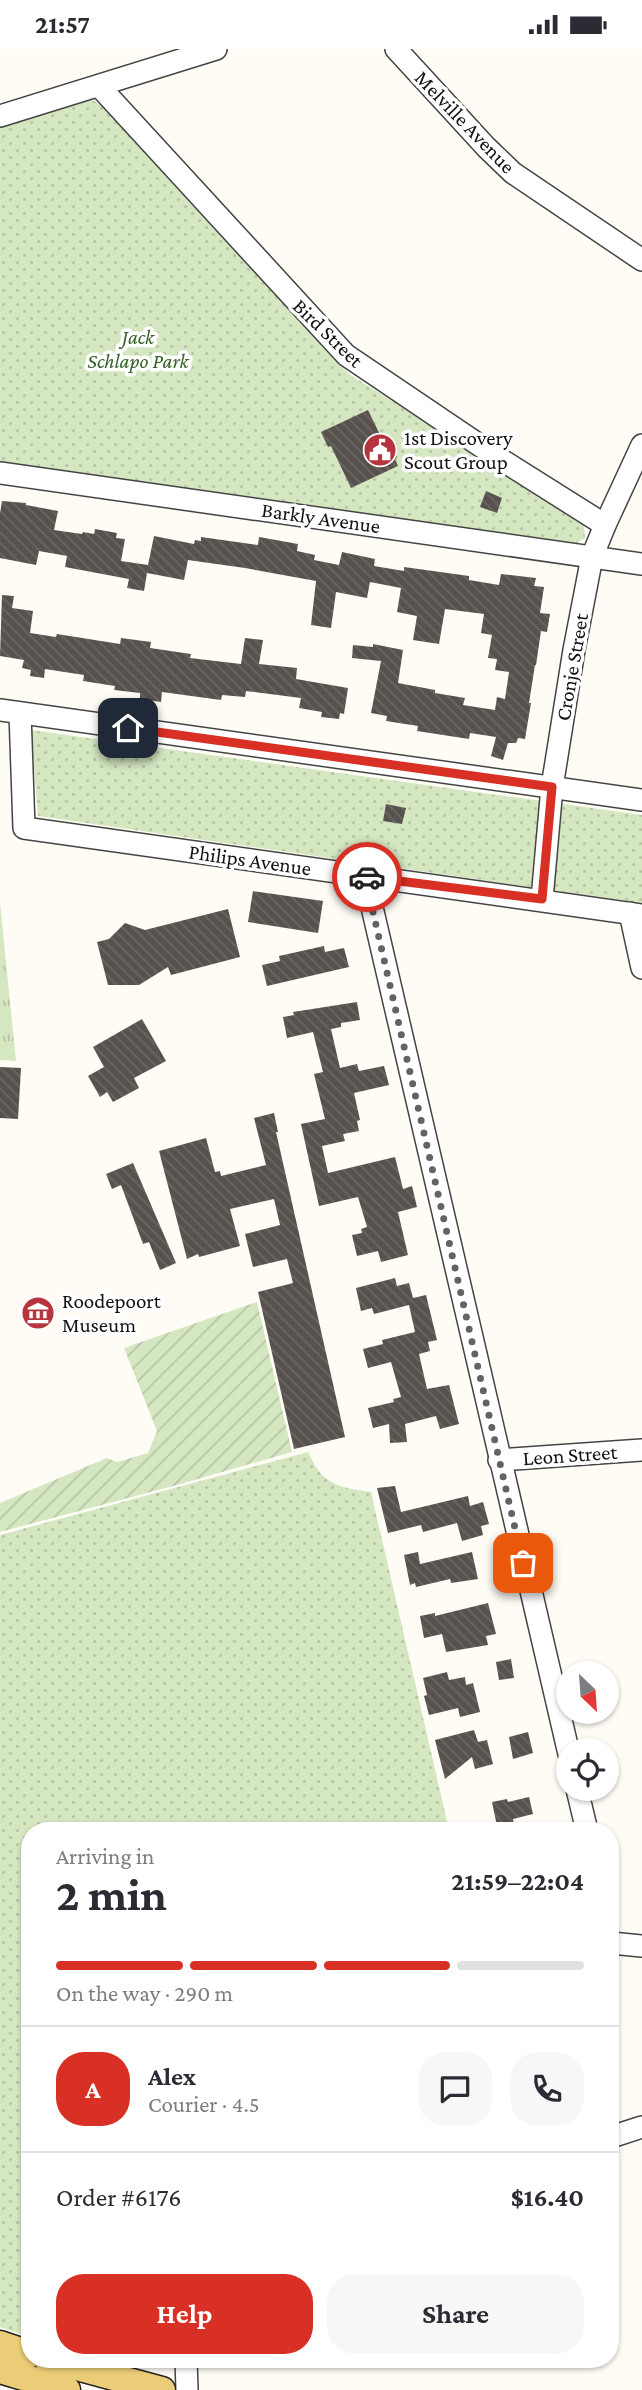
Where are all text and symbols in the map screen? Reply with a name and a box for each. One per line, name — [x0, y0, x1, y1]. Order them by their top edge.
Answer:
text: 21:57 — [35, 10, 90, 39]
street label: Melville Avenue — [410, 66, 520, 178]
street label: Bird Street — [288, 294, 369, 373]
park label: Jack Schlapo Park — [87, 325, 190, 373]
place label: 1st Discovery Scout Group — [404, 426, 513, 474]
public building icon: 1st Discovery Scout Group — [361, 431, 399, 469]
street label: Barkly Avenue — [260, 498, 382, 538]
street label: Cronje Street — [551, 610, 593, 723]
pin — [98, 698, 158, 758]
icon: home — [109, 709, 147, 747]
street label: Philips Avenue — [187, 840, 313, 880]
courier — [332, 842, 402, 912]
icon: car — [348, 858, 386, 896]
place label: Roodepoort Museum — [62, 1289, 162, 1337]
museum icon: Roodepoort Museum — [19, 1294, 57, 1332]
street label: Leon Street — [522, 1440, 619, 1470]
pin — [493, 1533, 553, 1593]
icon: bag — [504, 1544, 542, 1582]
north arrow — [556, 1661, 620, 1724]
map controls — [556, 1661, 619, 1801]
button: locate — [556, 1738, 619, 1801]
text: Arriving in — [56, 1843, 154, 1869]
text: 21:59–22:04 — [451, 1867, 584, 1896]
text: 2 min — [56, 1869, 167, 1920]
text: On the way · 290 m — [56, 1980, 233, 2006]
button: chat — [418, 2052, 492, 2126]
button: phone — [510, 2052, 584, 2126]
text: Alex — [148, 2062, 196, 2091]
text: A — [85, 2075, 101, 2104]
text: Courier · 4.5 — [148, 2091, 260, 2117]
text: Order #6176 — [56, 2183, 181, 2212]
text: $16.40 — [511, 2183, 584, 2212]
button: Help — [56, 2274, 313, 2354]
button: Share — [327, 2274, 584, 2354]

